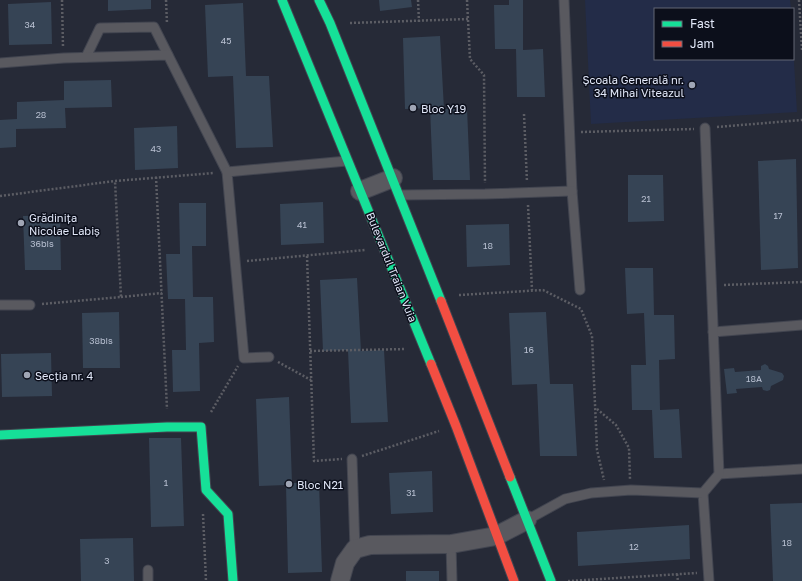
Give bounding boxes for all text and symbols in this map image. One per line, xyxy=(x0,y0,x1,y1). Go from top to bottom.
legend xyxy=(654,8,794,60)
text: Fast xyxy=(690,16,715,31)
house number: 34 xyxy=(25,19,36,30)
house number: 45 xyxy=(221,35,231,46)
text: Jam xyxy=(690,36,714,51)
place label: Școala Generală nr. 34 Mihai Viteazul xyxy=(582,73,684,99)
marker: Școala Generală nr. 34 Mihai Viteazul xyxy=(687,80,697,90)
place label: Bloc Y19 xyxy=(421,102,466,115)
marker: Bloc Y19 xyxy=(408,103,418,113)
house number: 28 xyxy=(36,109,46,120)
house number: 43 xyxy=(151,143,161,154)
house number: 21 xyxy=(641,193,651,204)
street label: Bulevardul Traian Vuia xyxy=(364,210,420,324)
house number: 17 xyxy=(773,210,783,221)
place label: Grădinița Nicolae Labiș xyxy=(29,211,100,238)
marker: Grădinița Nicolae Labiș xyxy=(16,218,26,228)
house number: 41 xyxy=(297,219,308,230)
house number: 36bis xyxy=(30,238,54,249)
house number: 18 xyxy=(483,240,493,251)
house number: 38bis xyxy=(89,335,113,346)
house number: 16 xyxy=(524,344,534,355)
place label: Secția nr. 4 xyxy=(35,369,94,383)
marker: Secția nr. 4 xyxy=(22,370,32,380)
house number: 18A xyxy=(746,373,762,384)
house number: 1 xyxy=(164,477,169,488)
place label: Bloc N21 xyxy=(297,478,343,491)
marker: Bloc N21 xyxy=(284,479,294,489)
house number: 31 xyxy=(406,487,416,498)
house number: 18 xyxy=(782,537,792,548)
house number: 12 xyxy=(629,541,639,552)
house number: 3 xyxy=(104,555,110,566)

